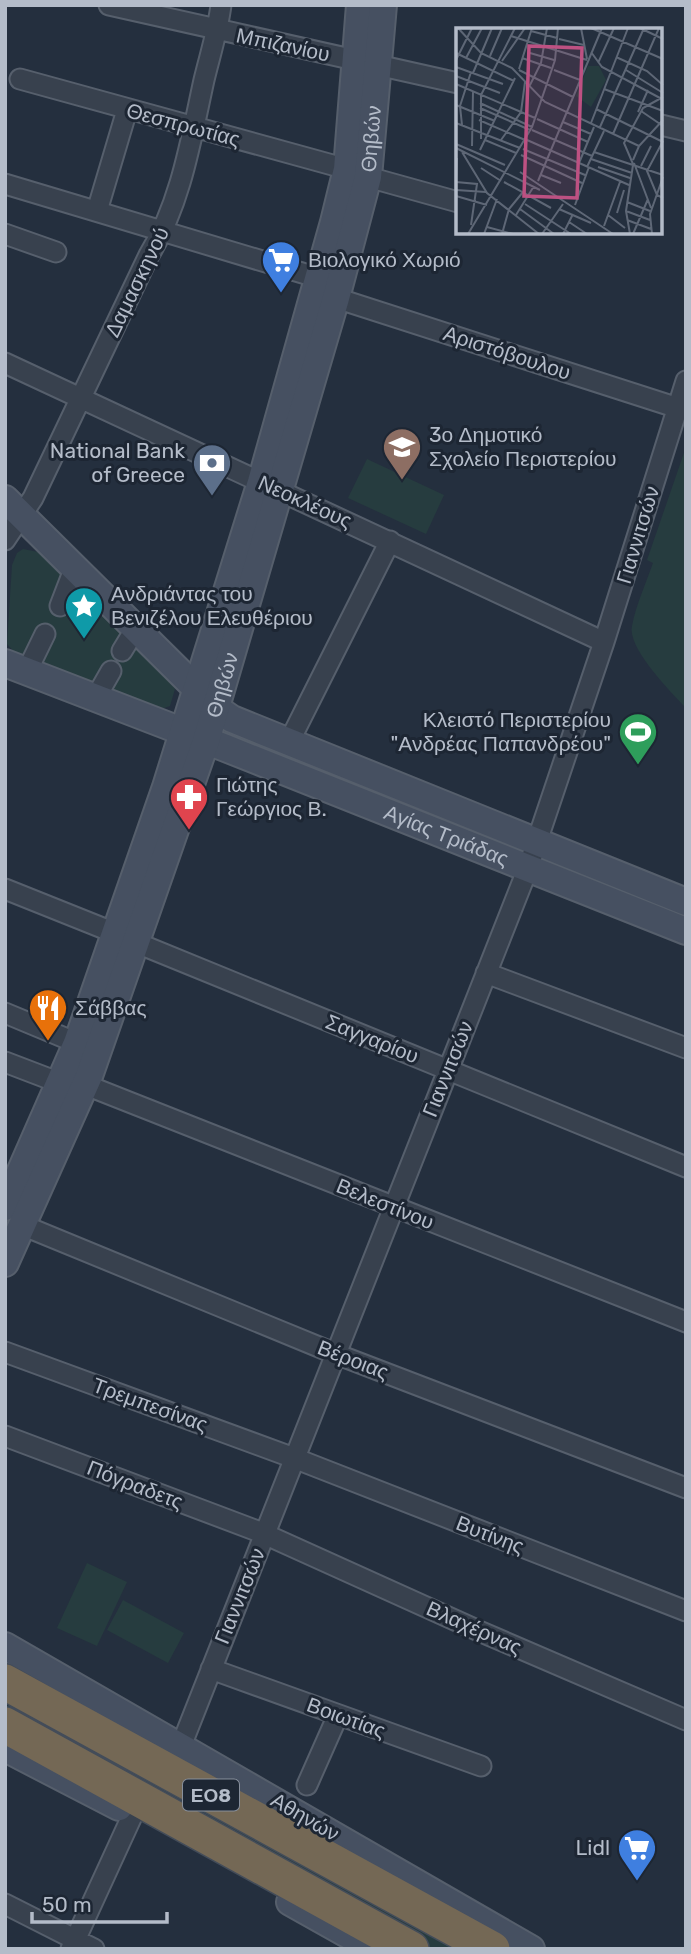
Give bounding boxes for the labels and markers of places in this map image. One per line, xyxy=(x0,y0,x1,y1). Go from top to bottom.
supermarket icon: Βιολογικό Χωριό xyxy=(260,239,302,294)
place label: Βιολογικό Χωριό xyxy=(308,247,461,272)
place label: 3ο Δημοτικό Σχολείο Περιστερίου xyxy=(429,422,617,471)
school or university icon: 3ο Δημοτικό Σχολείο Περιστερίου xyxy=(381,426,423,481)
place label: National Bank of Greece xyxy=(50,438,185,487)
bank icon: National Bank of Greece xyxy=(191,442,233,497)
place label: Ανδριάντας του Βενιζέλου Ελευθέριου xyxy=(111,581,313,630)
place icon: Ανδριάντας του Βενιζέλου Ελευθέριου xyxy=(63,585,105,640)
place label: Κλειστό Περιστερίου "Ανδρέας Παπανδρέου" xyxy=(390,707,611,756)
sports icon: Κλειστό Περιστερίου "Ανδρέας Παπανδρέου" xyxy=(617,711,659,766)
place label: Γιώτης Γεώργιος Β. xyxy=(216,772,327,821)
pharmacy icon: Γιώτης Γεώργιος Β. xyxy=(168,776,210,831)
restaurant icon: Σάββας xyxy=(27,987,69,1042)
place label: Σάββας xyxy=(75,995,147,1020)
supermarket icon: Lidl xyxy=(616,1827,658,1882)
place label: Lidl xyxy=(575,1835,610,1860)

